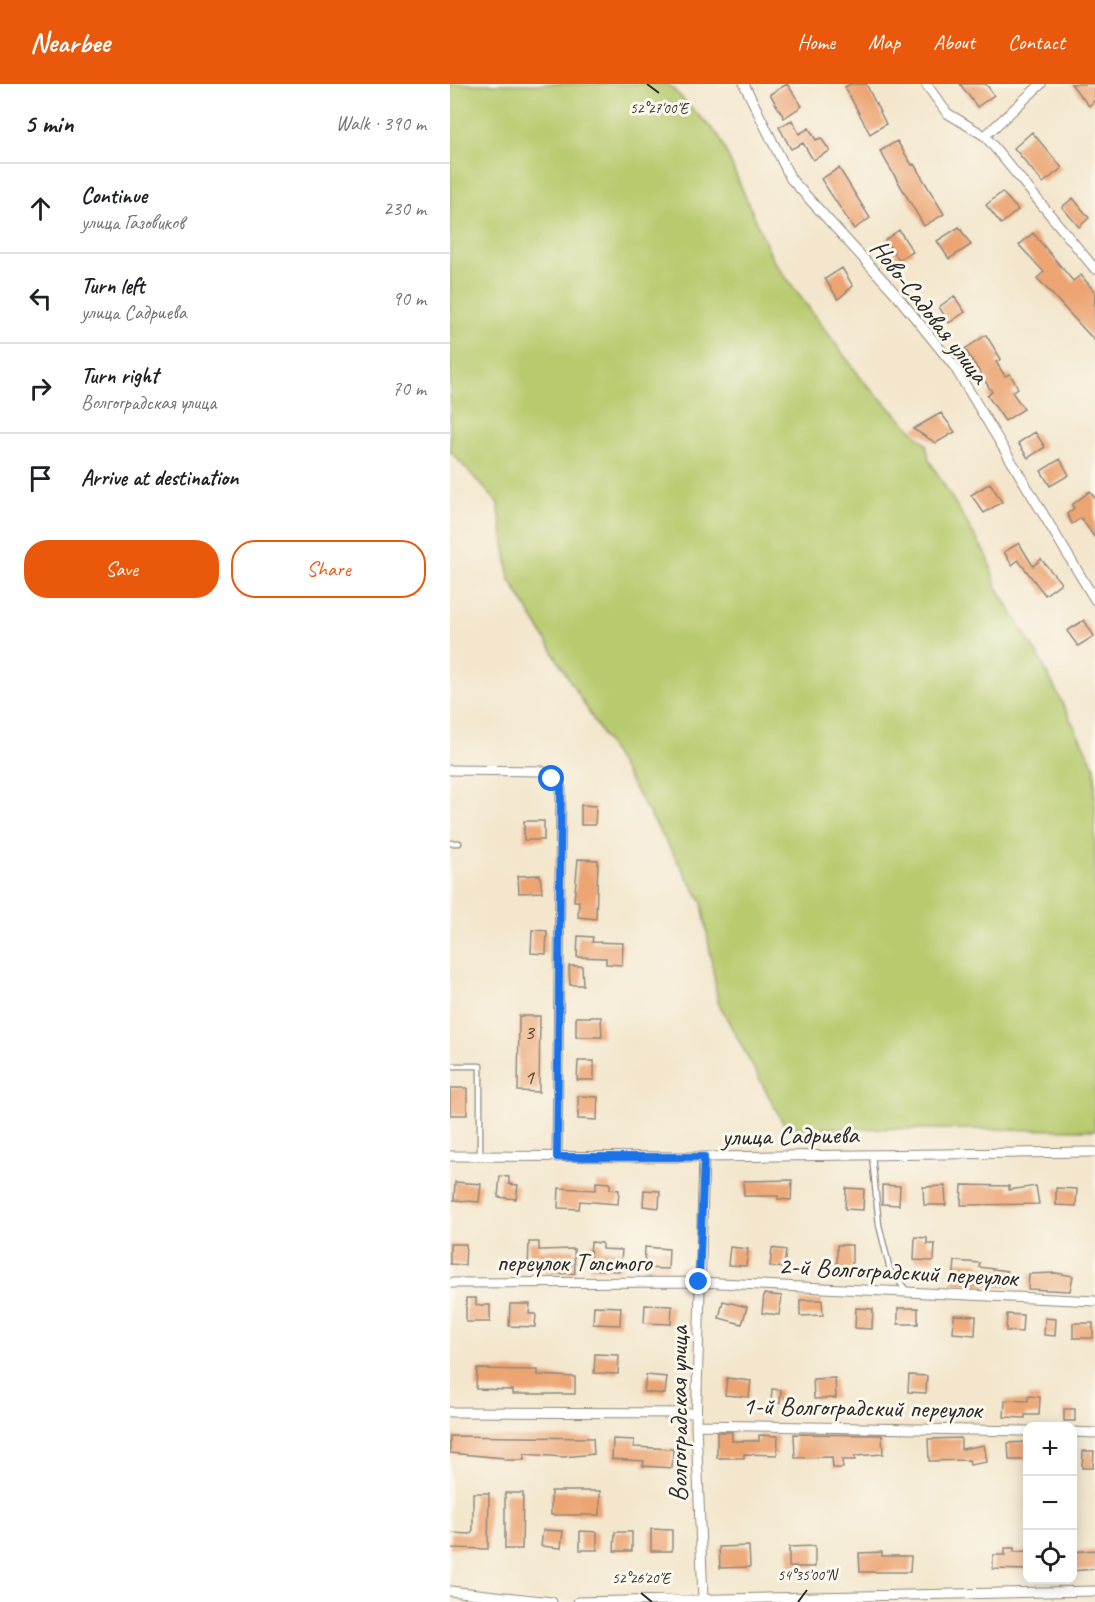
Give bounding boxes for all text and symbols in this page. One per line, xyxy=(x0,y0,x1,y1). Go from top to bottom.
text: Nearbee xyxy=(30,25,110,60)
text: Home xyxy=(797,29,835,55)
text: Map xyxy=(868,29,900,55)
text: About xyxy=(933,29,975,55)
text: Contact xyxy=(1008,29,1065,55)
text: 52°27'00"E xyxy=(630,99,690,118)
text: 5 min xyxy=(24,107,73,140)
text: Walk · 390 m xyxy=(336,111,426,136)
text: Continue xyxy=(81,182,147,210)
icon: ahead xyxy=(24,192,57,225)
text: 230 m xyxy=(383,196,426,221)
text: улица Газовиков xyxy=(81,210,184,235)
street label: Ново-Садовая улица xyxy=(863,233,997,391)
text: Turn left xyxy=(81,272,145,300)
icon: left xyxy=(24,282,57,315)
text: 90 m xyxy=(392,286,426,311)
text: улица Садриева xyxy=(81,300,186,325)
text: Turn right xyxy=(81,362,158,390)
icon: right xyxy=(24,372,57,405)
text: 70 m xyxy=(392,376,426,401)
text: Волгоградская улица xyxy=(81,390,216,415)
icon: arrive xyxy=(24,462,57,495)
text: Arrive at destination xyxy=(81,464,238,492)
button: Save xyxy=(24,540,219,598)
button: Share xyxy=(231,540,426,598)
route start xyxy=(538,765,564,791)
house number: 3 xyxy=(524,1018,536,1046)
house number: 1 xyxy=(524,1063,535,1091)
street label: улица Садриева xyxy=(719,1118,860,1153)
street label: переулок Толстого xyxy=(496,1246,653,1279)
street label: 2-й Волгоградский переулок xyxy=(778,1249,1021,1294)
route end xyxy=(685,1268,711,1294)
street label: Волгоградская улица xyxy=(662,1325,695,1502)
street label: 1-й Волгоградский переулок xyxy=(742,1389,984,1426)
map controls xyxy=(1023,1422,1077,1584)
button: + xyxy=(1023,1422,1077,1476)
button: − xyxy=(1023,1476,1077,1530)
button: locate xyxy=(1023,1530,1077,1584)
text: 54°35'00"N xyxy=(777,1566,840,1585)
text: 52°26'20"E xyxy=(612,1569,672,1588)

